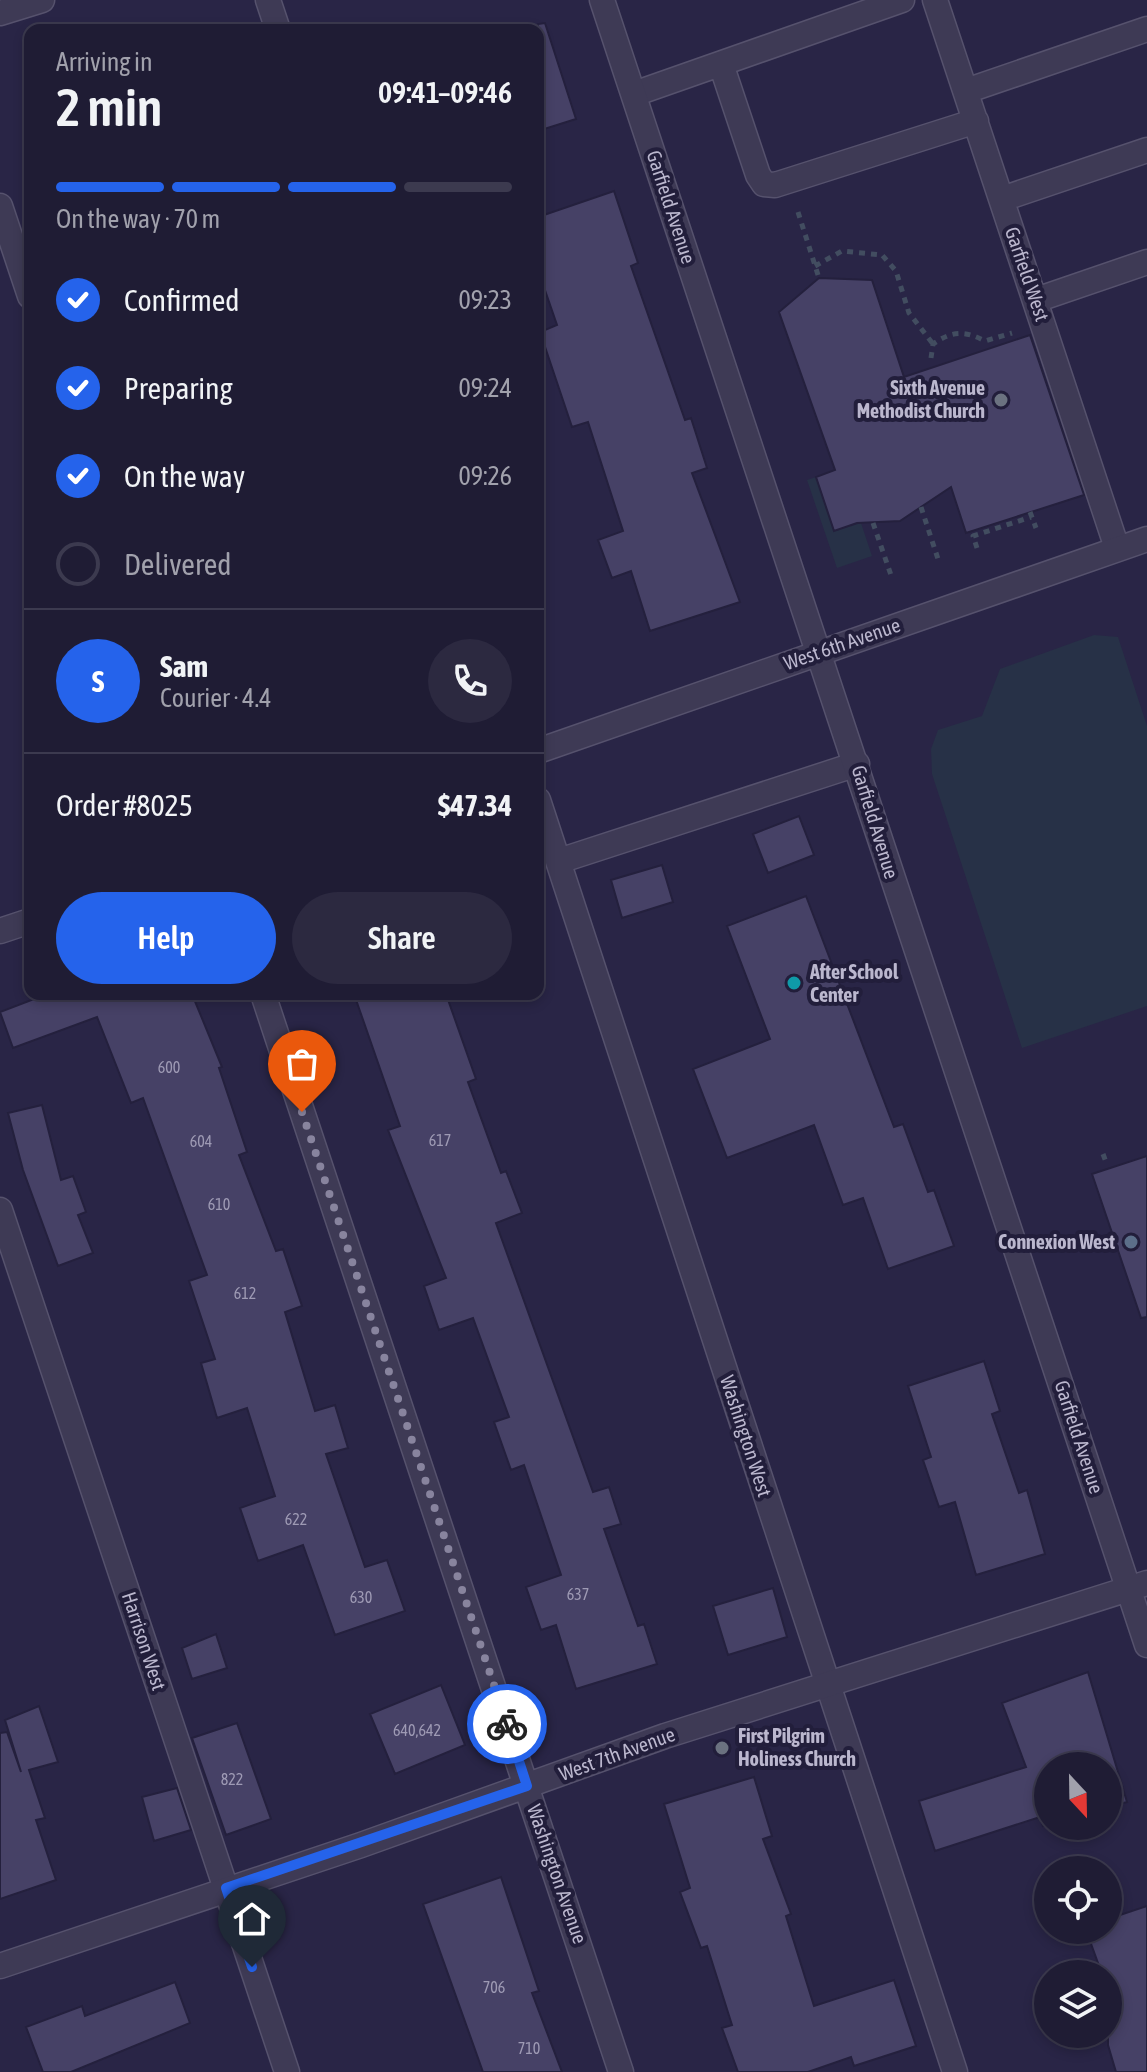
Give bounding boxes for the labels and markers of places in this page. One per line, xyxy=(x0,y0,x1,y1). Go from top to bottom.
place label: Sixth Avenue Methodist Church xyxy=(857,376,985,422)
marker: Sixth Avenue Methodist Church xyxy=(992,391,1010,409)
place label: After School Center xyxy=(809,960,899,1006)
marker: After School Center xyxy=(785,974,803,992)
pin xyxy=(268,1030,336,1112)
place label: Connexion West xyxy=(998,1230,1115,1253)
marker: Connexion West xyxy=(1122,1233,1140,1251)
place label: First Pilgrim Holiness Church xyxy=(738,1724,856,1770)
marker: First Pilgrim Holiness Church xyxy=(713,1739,731,1757)
pin xyxy=(218,1885,286,1967)

